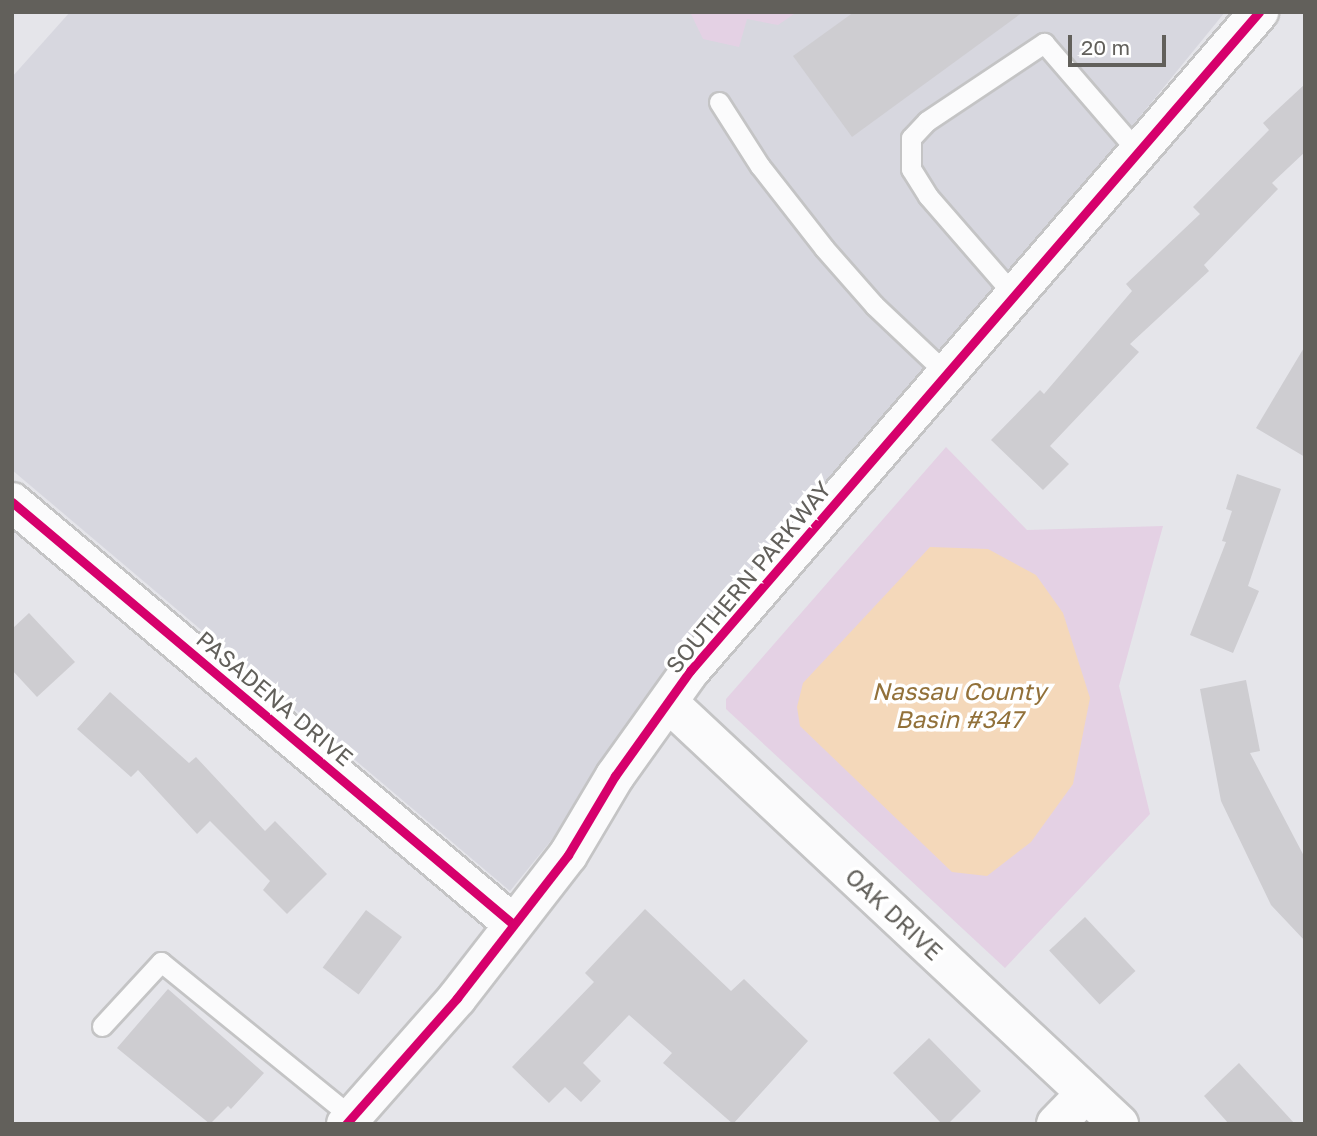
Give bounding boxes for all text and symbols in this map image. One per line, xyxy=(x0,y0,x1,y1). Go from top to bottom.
scale bar xyxy=(1072,21,1170,65)
text: 20 m xyxy=(1081,34,1130,60)
street label: SOUTHERN PARKWAY xyxy=(660,475,836,679)
street label: PASADENA DRIVE xyxy=(191,625,359,771)
water label: Nassau County Basin #347 xyxy=(872,677,1046,733)
street label: OAK DRIVE xyxy=(840,862,948,966)

